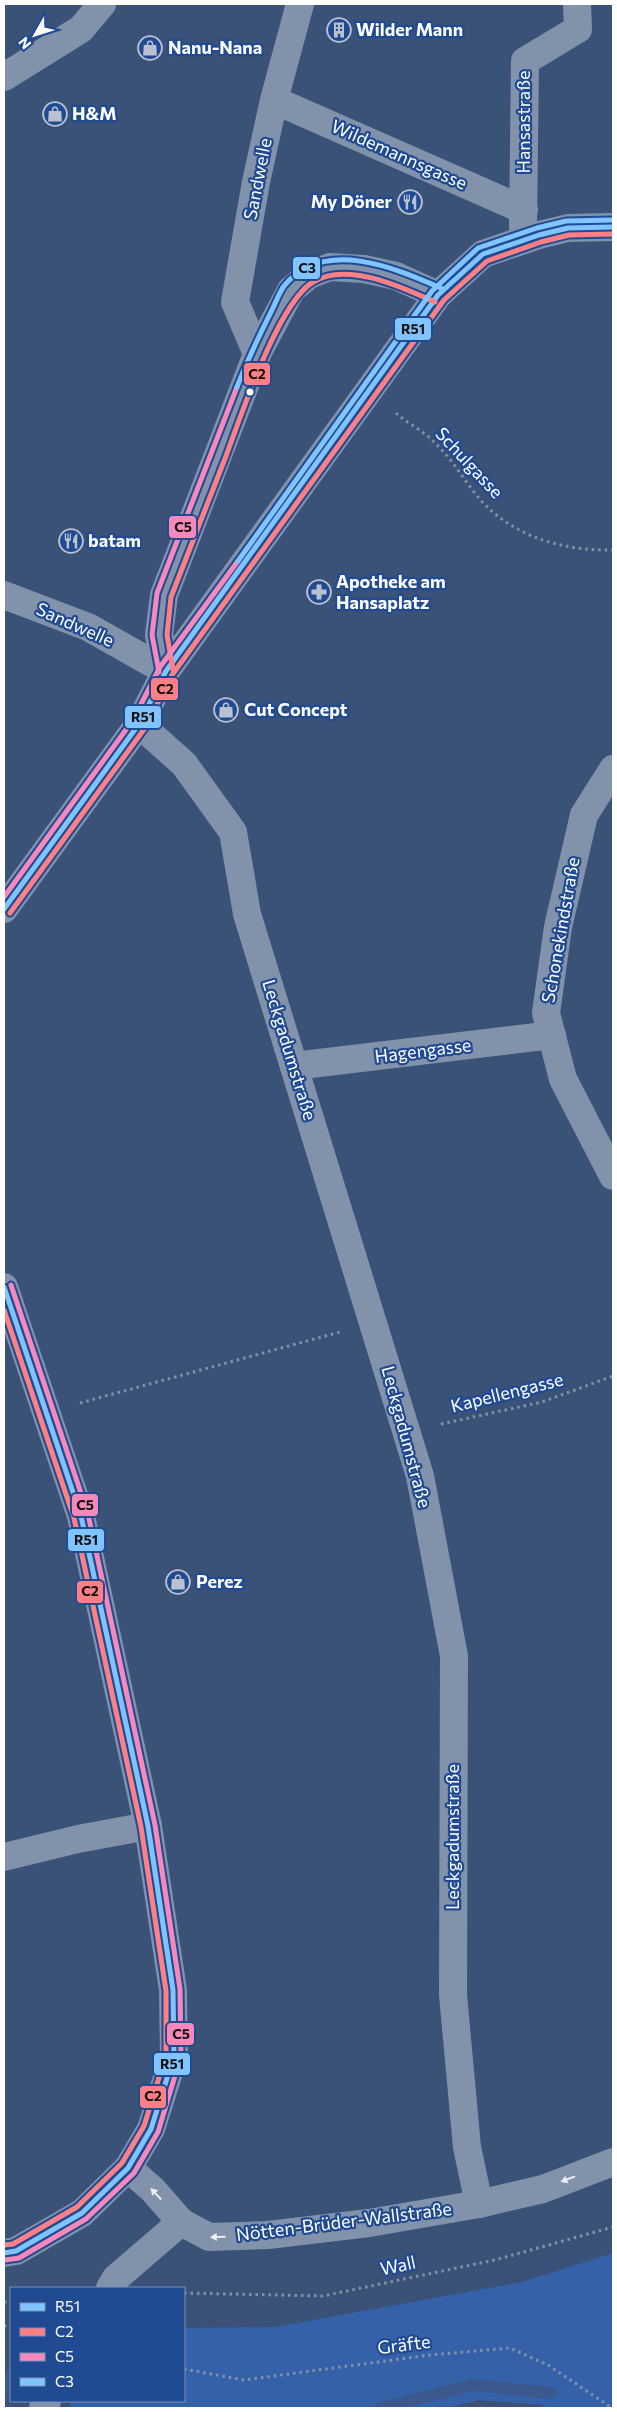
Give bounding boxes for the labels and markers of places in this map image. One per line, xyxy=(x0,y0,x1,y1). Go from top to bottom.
building icon: Wilder Mann xyxy=(326,17,352,43)
place label: Wilder Mann xyxy=(356,18,463,40)
shop icon: Nanu-Nana xyxy=(137,35,163,61)
place label: Nanu-Nana xyxy=(168,36,262,58)
shop icon: H&M xyxy=(42,101,68,127)
place label: H&M xyxy=(72,102,117,124)
restaurant icon: My Döner xyxy=(397,189,423,215)
place label: My Döner xyxy=(311,190,393,212)
unlabelled marker xyxy=(245,387,255,397)
restaurant icon: batam xyxy=(58,528,84,554)
place label: batam xyxy=(88,529,141,551)
place label: Apotheke am Hansaplatz xyxy=(336,570,446,613)
pharmacy icon: Apotheke am Hansaplatz xyxy=(306,579,332,605)
shop icon: Cut Concept xyxy=(213,697,239,723)
place label: Cut Concept xyxy=(244,698,348,720)
shop icon: Perez xyxy=(165,1569,191,1595)
place label: Perez xyxy=(196,1570,243,1592)

